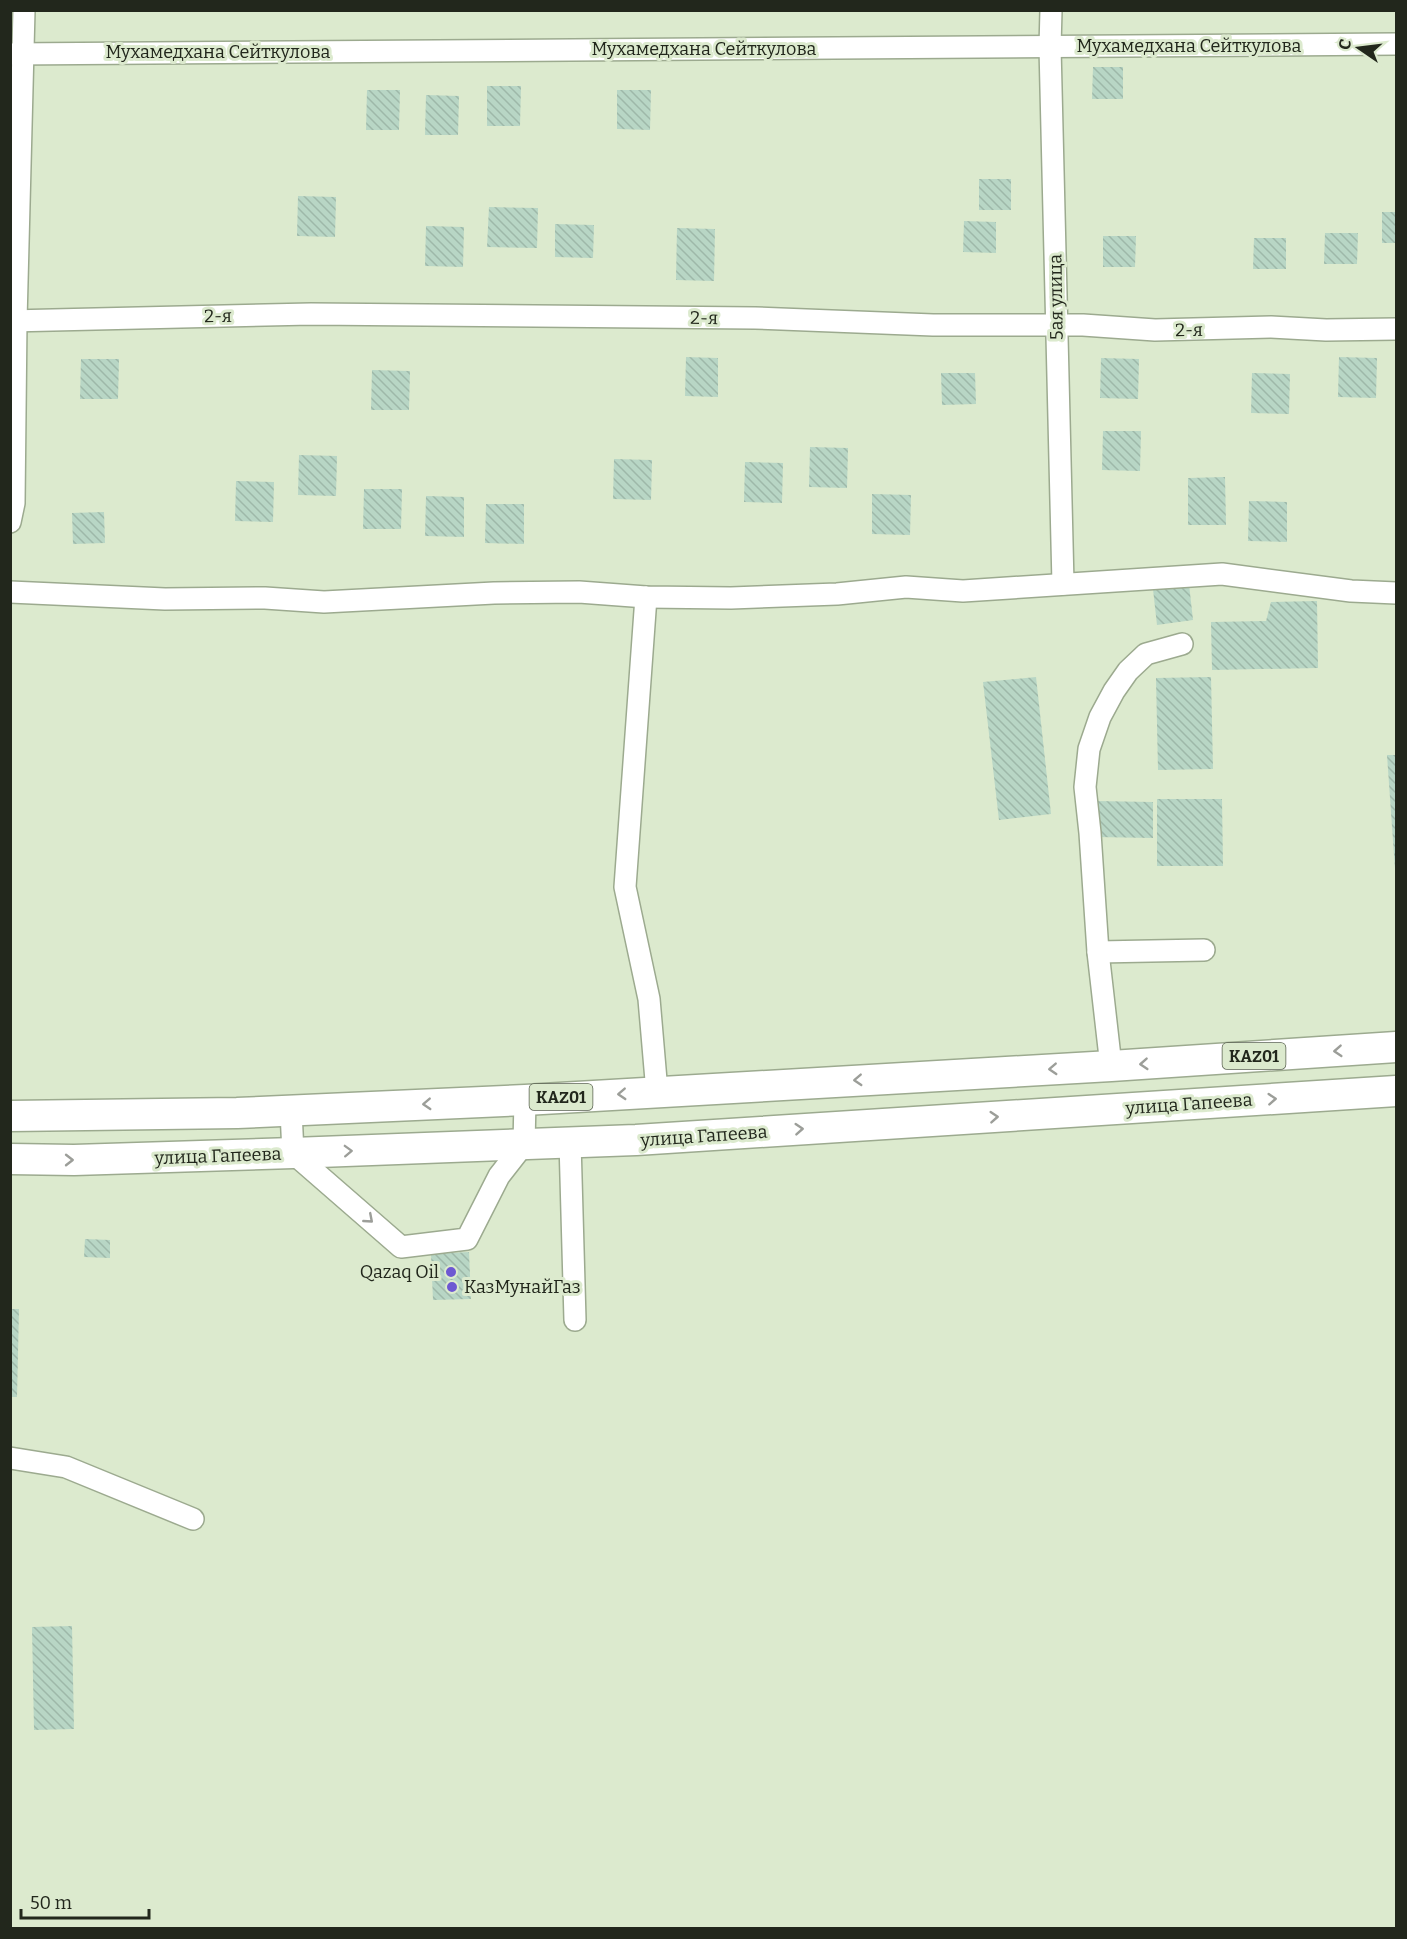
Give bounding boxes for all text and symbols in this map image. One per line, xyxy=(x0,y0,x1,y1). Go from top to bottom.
north arrow xyxy=(1329,18,1389,78)
street label: Мухамедхана Сейткулова xyxy=(1077,35,1302,57)
text: С xyxy=(1334,37,1355,52)
street label: Мухамедхана Сейткулова xyxy=(592,38,817,60)
street label: Мухамедхана Сейткулова xyxy=(106,41,331,63)
street label: 5ая улица xyxy=(1044,254,1068,340)
street label: 2-я xyxy=(204,305,232,327)
street label: 2-я xyxy=(690,307,718,329)
street label: 2-я xyxy=(1175,319,1203,341)
road number: KАZ01 xyxy=(1222,1043,1286,1069)
one-way arrow xyxy=(1334,1044,1343,1057)
one-way arrow xyxy=(1139,1057,1148,1070)
one-way arrow xyxy=(1048,1062,1058,1075)
one-way arrow xyxy=(854,1074,863,1087)
road number: KАZ01 xyxy=(530,1084,592,1110)
one-way arrow xyxy=(617,1087,626,1100)
street label: улица Гапеева xyxy=(1124,1089,1253,1119)
one-way arrow xyxy=(1268,1093,1277,1106)
one-way arrow xyxy=(422,1098,431,1111)
one-way arrow xyxy=(989,1111,998,1124)
street label: улица Гапеева xyxy=(639,1121,768,1151)
one-way arrow xyxy=(795,1123,804,1136)
street label: улица Гапеева xyxy=(153,1143,282,1169)
one-way arrow xyxy=(343,1145,352,1158)
one-way arrow xyxy=(64,1154,73,1166)
one-way arrow xyxy=(362,1212,373,1223)
place label: Qazaq Oil xyxy=(360,1261,439,1283)
marker: Qazaq Oil xyxy=(444,1265,458,1279)
place label: КазМунайГаз xyxy=(464,1276,580,1298)
marker: КазМунайГаз xyxy=(445,1280,459,1294)
scale bar xyxy=(21,1882,148,1920)
text: 50 m xyxy=(30,1892,72,1914)

